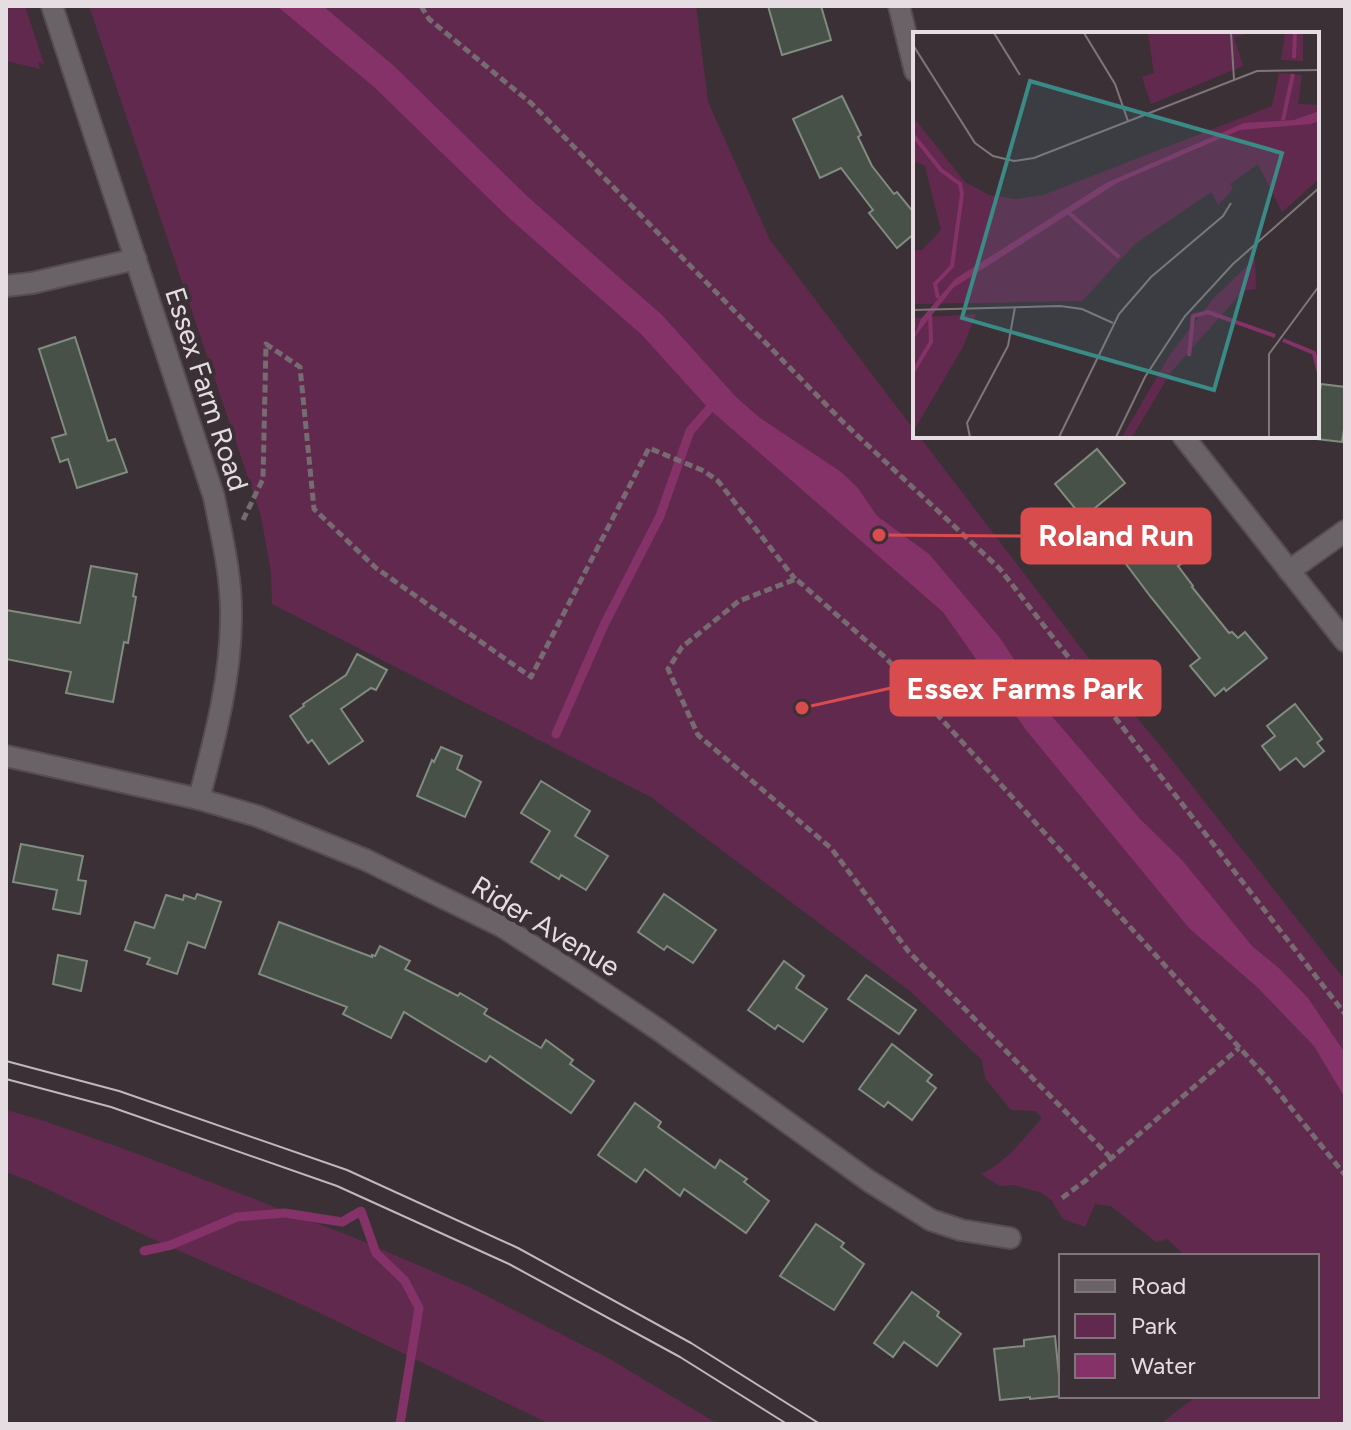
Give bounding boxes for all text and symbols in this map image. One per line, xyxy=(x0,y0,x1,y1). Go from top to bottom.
inset map xyxy=(913,32,1319,438)
street label: Essex Farm Road xyxy=(158,283,256,495)
callout: Roland Run xyxy=(1022,509,1210,563)
text: Roland Run xyxy=(1038,517,1194,554)
callout: Essex Farms Park xyxy=(891,661,1160,715)
text: Essex Farms Park xyxy=(906,670,1144,707)
street label: Rider Avenue xyxy=(466,868,626,984)
legend xyxy=(1059,1254,1319,1398)
text: Road xyxy=(1131,1271,1186,1300)
text: Park xyxy=(1131,1311,1177,1340)
text: Water xyxy=(1131,1351,1196,1380)

